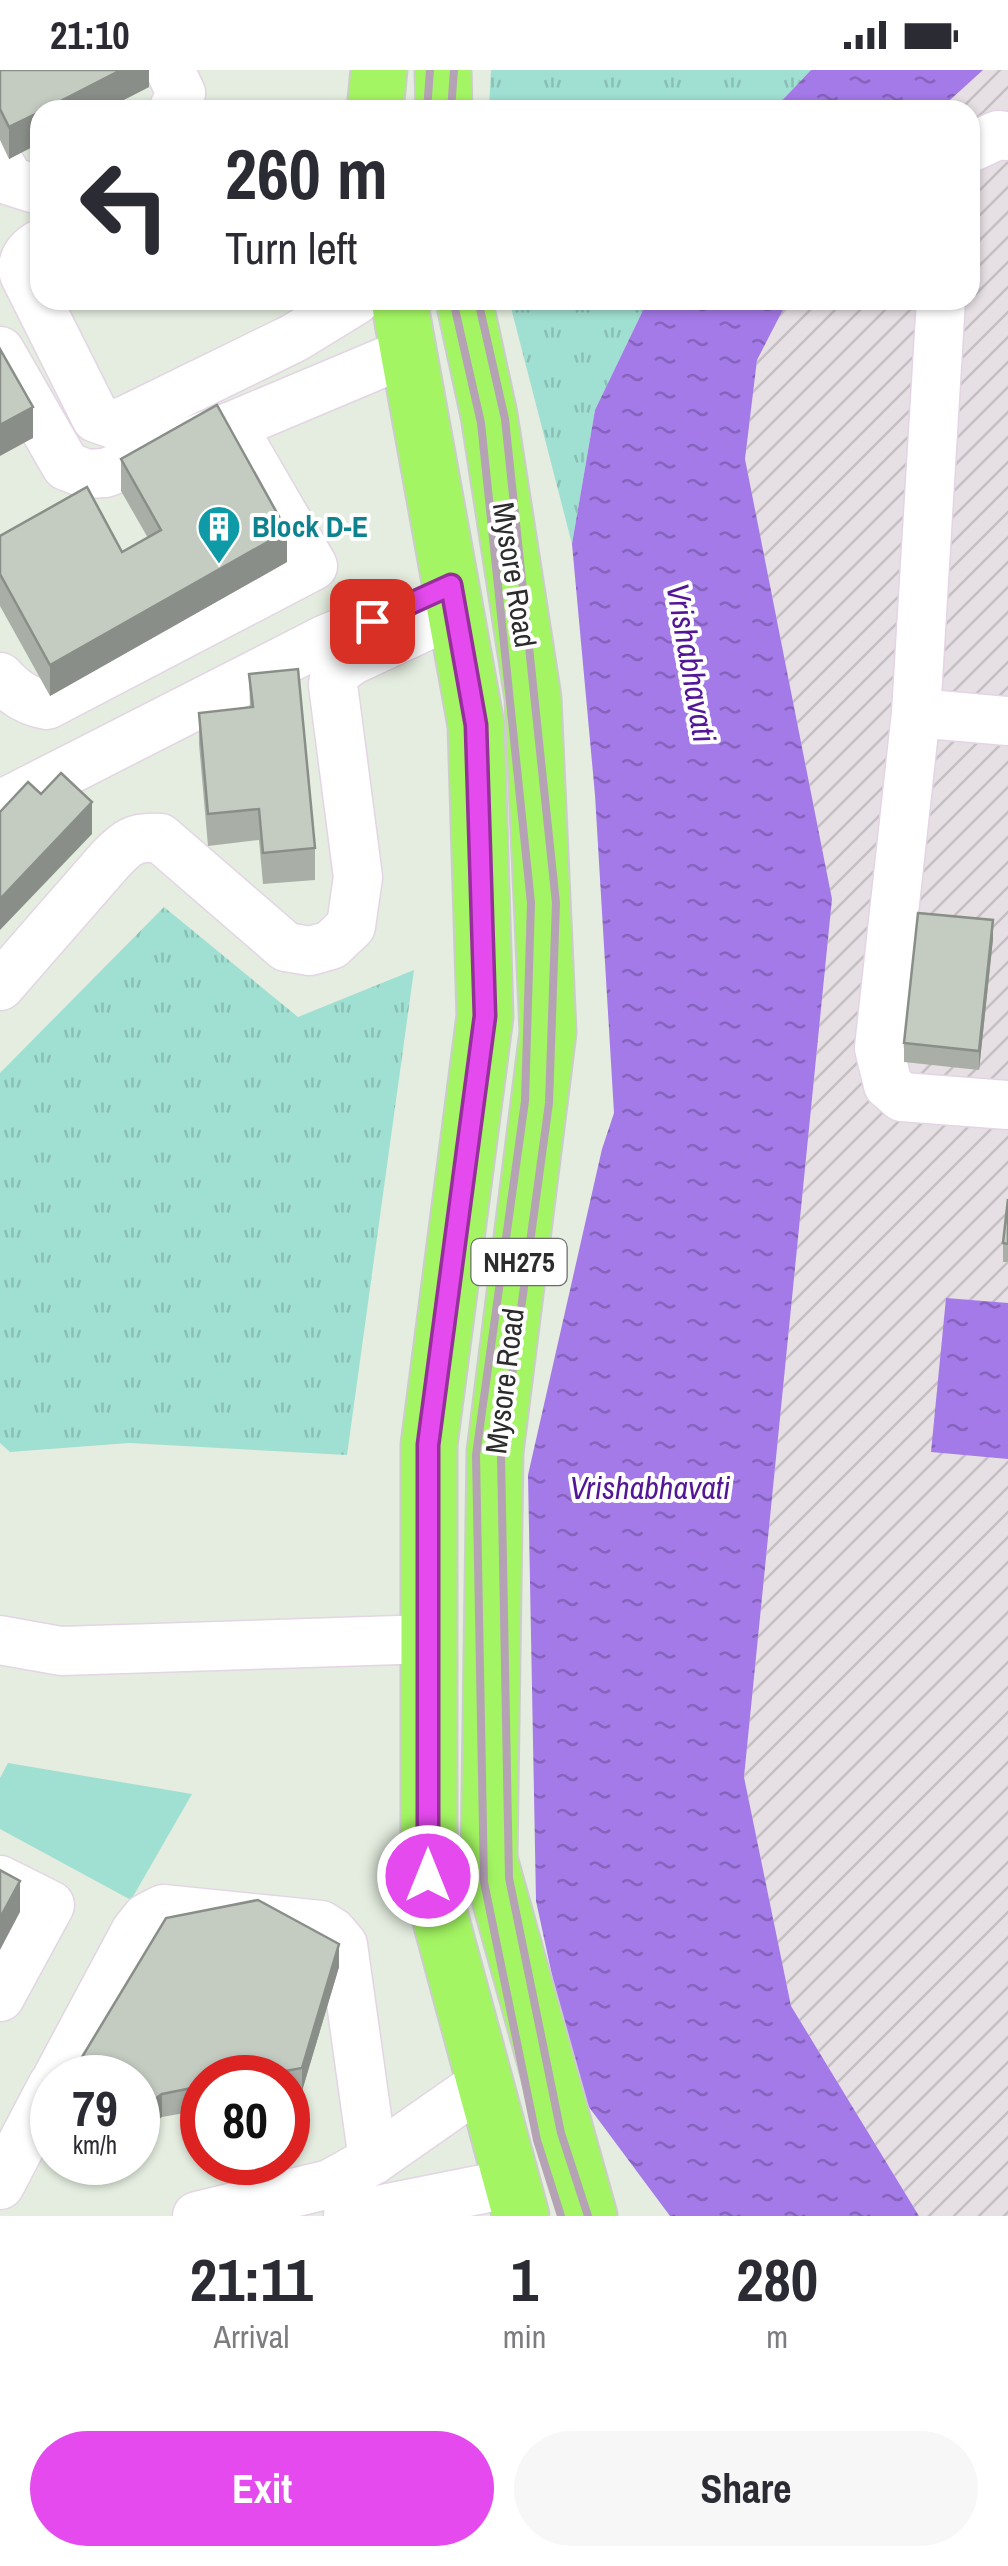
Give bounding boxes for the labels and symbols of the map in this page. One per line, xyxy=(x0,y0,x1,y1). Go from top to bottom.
street label: Mysore Road xyxy=(484,499,546,650)
building icon: Block D-E xyxy=(196,504,242,565)
place label: Block D-E xyxy=(252,506,368,546)
pin xyxy=(330,579,415,664)
water label: Vrishabhavati xyxy=(656,580,727,746)
road number: NH275 xyxy=(472,1239,566,1285)
street label: Mysore Road xyxy=(475,1306,533,1456)
water label: Vrishabhavati xyxy=(570,1466,731,1509)
position arrow xyxy=(376,1824,480,1928)
speed limit sign: 80 xyxy=(180,2055,310,2185)

